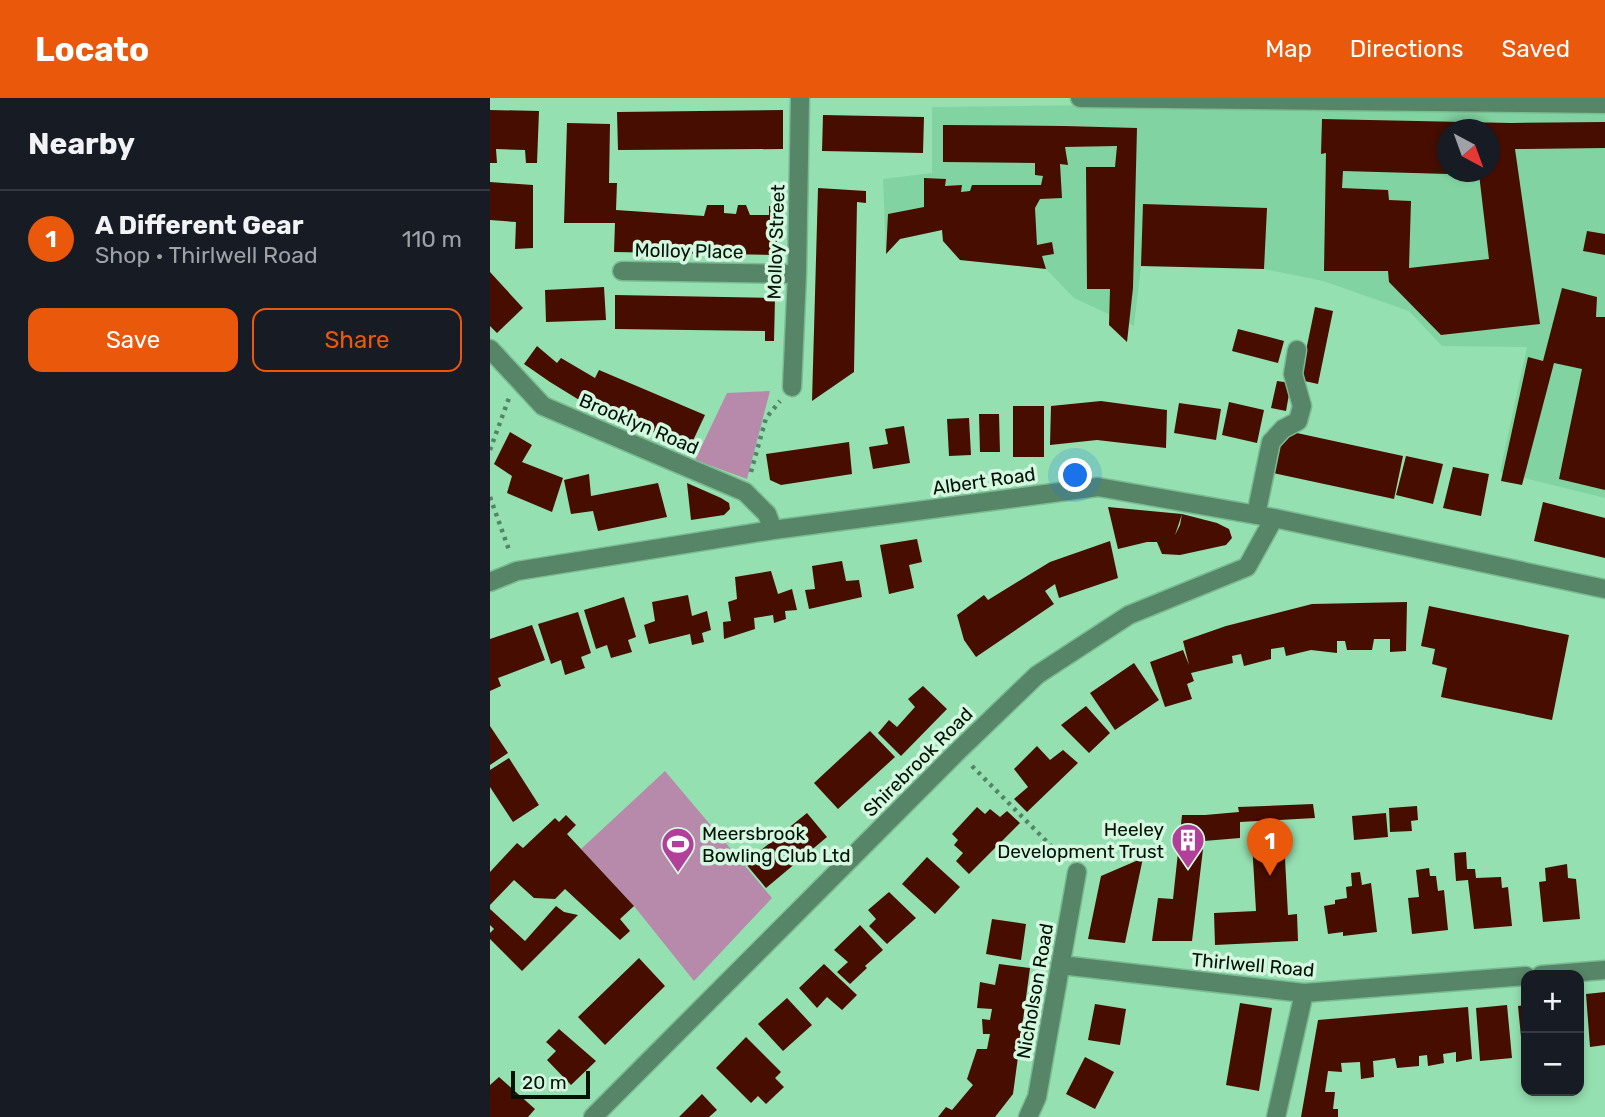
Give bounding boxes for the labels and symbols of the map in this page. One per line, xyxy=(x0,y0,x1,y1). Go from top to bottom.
north arrow xyxy=(1437,119,1500,182)
street label: Molloy Street xyxy=(762,183,790,300)
street label: Molloy Place xyxy=(634,239,744,263)
street label: Brooklyn Road xyxy=(576,388,702,460)
your location xyxy=(1058,458,1092,492)
street label: Albert Road xyxy=(931,462,1037,500)
street label: Shirebrook Road xyxy=(859,703,977,821)
place label: Heeley Development Trust xyxy=(997,818,1165,863)
pin: 1 xyxy=(1247,818,1293,876)
building icon: Heeley Development Trust xyxy=(1169,821,1207,870)
place label: Meersbrook Bowling Club Ltd xyxy=(702,822,850,867)
sports icon: Meersbrook Bowling Club Ltd xyxy=(659,825,697,874)
street label: Nicholson Road xyxy=(1012,921,1058,1061)
street label: Thirlwell Road xyxy=(1191,948,1315,982)
scale bar xyxy=(511,1068,590,1100)

